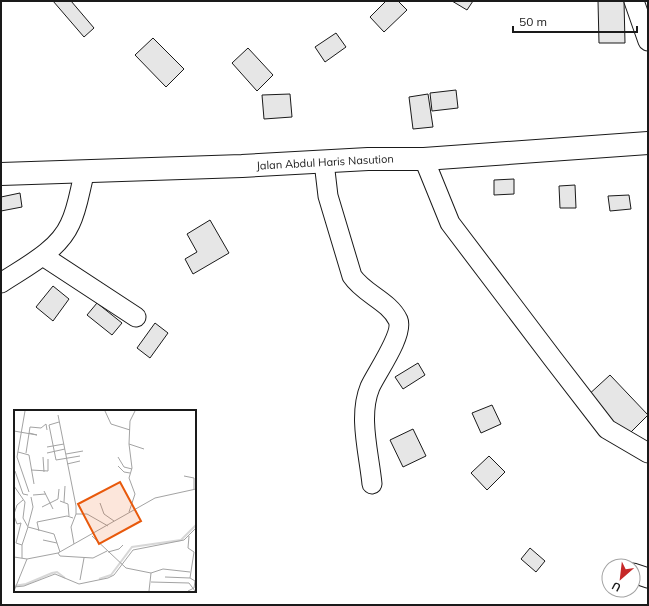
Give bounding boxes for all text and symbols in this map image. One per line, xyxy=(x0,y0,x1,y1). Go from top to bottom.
scale bar xyxy=(513,8,637,34)
text: 50 m xyxy=(519,14,547,29)
street label: Jalan Abdul Haris Nasution xyxy=(256,151,394,173)
inset map xyxy=(14,410,196,592)
north arrow xyxy=(601,558,641,598)
text: U xyxy=(609,579,623,595)

